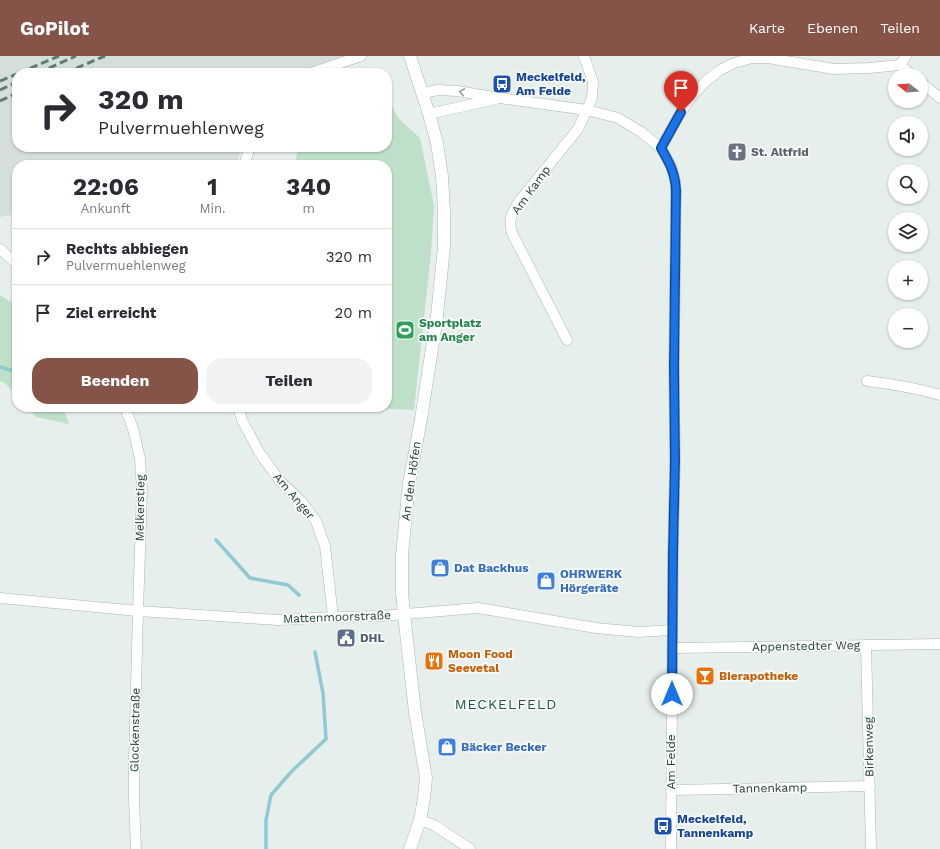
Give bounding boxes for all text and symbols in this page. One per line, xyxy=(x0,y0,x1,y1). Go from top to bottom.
text: GoPilot xyxy=(20,17,89,40)
text: Karte xyxy=(749,20,785,36)
text: Ebenen xyxy=(807,20,858,36)
text: Teilen xyxy=(880,20,920,36)
north arrow xyxy=(888,68,928,108)
map controls xyxy=(888,68,928,348)
place label: Meckelfeld, Am Felde xyxy=(516,70,585,98)
pin xyxy=(664,71,698,112)
bus stop icon: Meckelfeld, Am Felde xyxy=(491,73,513,95)
icon: arrive xyxy=(670,77,692,99)
text: 320 m xyxy=(98,83,184,116)
icon: right xyxy=(32,84,84,136)
one-way arrow xyxy=(459,88,465,97)
button: sound xyxy=(888,116,928,156)
text: Pulvermuehlenweg xyxy=(98,117,264,138)
church icon: St. Altfrid xyxy=(726,141,748,163)
place label: St. Altfrid xyxy=(751,145,809,159)
street label: Am Kamp xyxy=(509,163,553,217)
button: search xyxy=(888,164,928,204)
text: 22:06 xyxy=(73,173,139,201)
text: 1 xyxy=(207,173,218,201)
text: 340 xyxy=(286,173,331,201)
text: Ankunft xyxy=(81,201,131,216)
text: Min. xyxy=(199,201,225,216)
text: m xyxy=(303,201,315,216)
button: layers xyxy=(888,212,928,252)
text: Rechts abbiegen xyxy=(66,240,188,258)
icon: right xyxy=(32,246,54,268)
text: 320 m xyxy=(326,248,372,266)
text: Pulvermuehlenweg xyxy=(66,258,186,273)
button: + xyxy=(888,260,928,300)
icon: arrive xyxy=(32,302,54,324)
text: Ziel erreicht xyxy=(66,304,156,322)
text: 20 m xyxy=(335,304,372,322)
button: − xyxy=(888,308,928,348)
place label: Sportplatz am Anger xyxy=(419,316,481,344)
sports icon: Sportplatz am Anger xyxy=(394,319,416,341)
button: Beenden xyxy=(32,358,198,404)
button: Teilen xyxy=(206,358,372,404)
street label: An den Höfen xyxy=(398,440,424,522)
street label: Am Anger xyxy=(270,470,318,522)
street label: Melkerstieg xyxy=(132,474,148,541)
shop icon: Dat Backhus xyxy=(429,557,451,579)
place label: Dat Backhus xyxy=(454,561,529,575)
place label: OHRWERK Hörgeräte xyxy=(560,567,623,595)
shop icon: OHRWERK Hörgeräte xyxy=(535,570,557,592)
street label: Mattenmoorstraße xyxy=(283,608,391,626)
public building icon: DHL xyxy=(335,627,357,649)
place label: DHL xyxy=(360,631,385,645)
street label: Appenstedter Weg xyxy=(752,638,861,654)
place label: Moon Food Seevetal xyxy=(448,647,513,675)
restaurant icon: Moon Food Seevetal xyxy=(423,650,445,672)
bar icon: Bierapotheke xyxy=(694,665,716,687)
place label: Bierapotheke xyxy=(719,669,798,683)
position arrow xyxy=(651,673,693,715)
street label: Glockenstraße xyxy=(127,688,143,772)
district label: MECKELFELD xyxy=(455,696,557,712)
street label: Birkenweg xyxy=(861,716,877,777)
street label: Am Felde xyxy=(664,734,678,790)
shop icon: Bäcker Becker xyxy=(436,736,458,758)
place label: Bäcker Becker xyxy=(461,740,547,754)
street label: Tannenkamp xyxy=(733,780,807,796)
place label: Meckelfeld, Tannenkamp xyxy=(677,812,754,840)
bus stop icon: Meckelfeld, Tannenkamp xyxy=(652,815,674,837)

